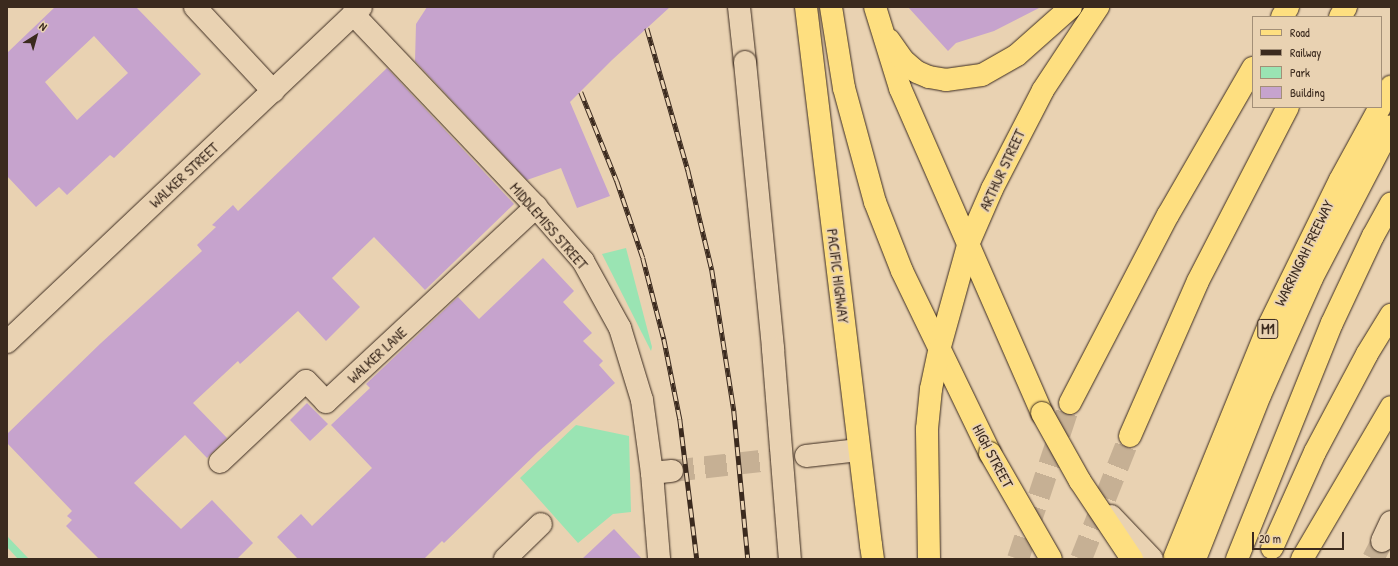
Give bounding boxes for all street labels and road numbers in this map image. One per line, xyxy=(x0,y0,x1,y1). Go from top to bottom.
street label: ARTHUR STREET xyxy=(975,126,1029,214)
street label: WALKER STREET xyxy=(146,138,222,212)
street label: MIDDLEMISS STREET xyxy=(506,179,592,273)
street label: WARRINGAH FREEWAY xyxy=(1271,197,1337,309)
street label: PACIFIC HIGHWAY xyxy=(823,228,853,324)
road number: M1 xyxy=(1257,317,1279,341)
street label: WALKER LANE xyxy=(344,323,410,387)
street label: HIGH STREET xyxy=(969,421,1017,491)

